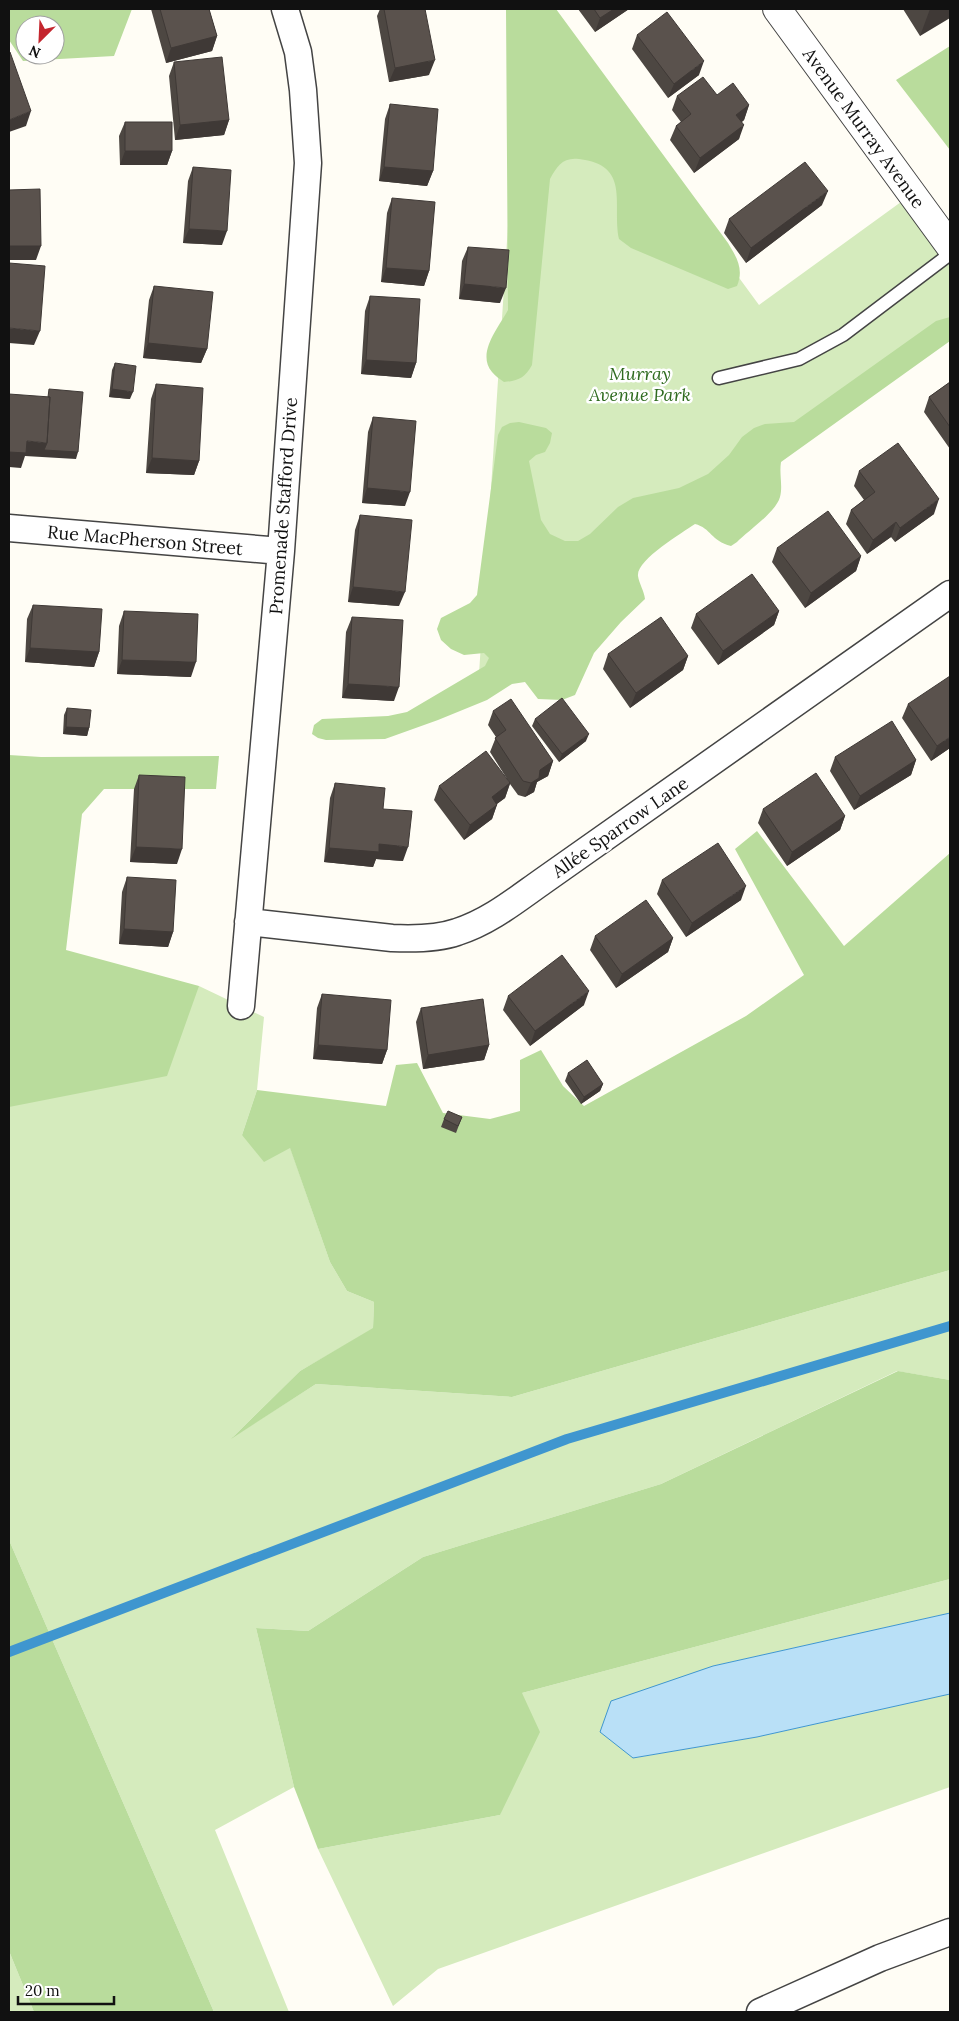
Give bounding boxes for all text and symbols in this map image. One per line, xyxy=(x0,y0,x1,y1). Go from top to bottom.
north arrow xyxy=(15,15,65,65)
text: N xyxy=(26,41,43,62)
street label: Avenue Murray Avenue xyxy=(797,42,930,213)
park label: Murray Avenue Park xyxy=(588,362,691,406)
street label: Promenade Stafford Drive xyxy=(264,396,302,615)
street label: Rue MacPherson Street xyxy=(46,520,244,560)
street label: Allée Sparrow Lane xyxy=(547,771,693,883)
scale bar xyxy=(18,1974,114,2006)
text: 20 m xyxy=(25,1981,60,2000)

